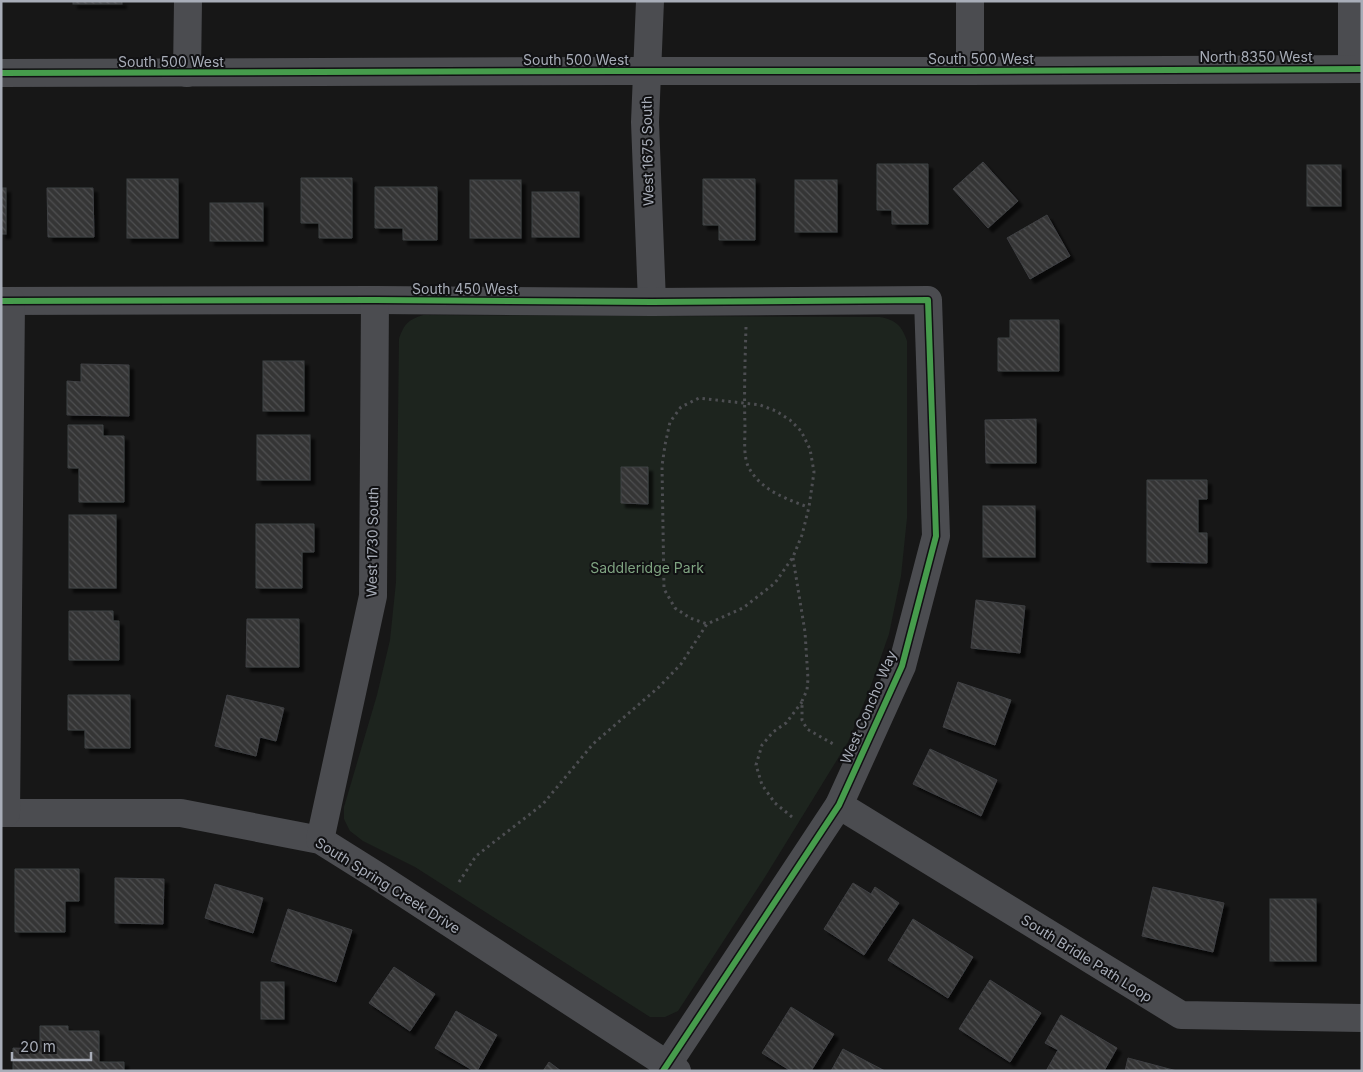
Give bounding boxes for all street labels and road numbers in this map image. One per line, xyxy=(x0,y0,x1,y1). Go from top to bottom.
street label: North 8350 West xyxy=(1199,48,1313,65)
street label: South 500 West xyxy=(928,50,1034,67)
street label: South 500 West xyxy=(523,51,629,68)
street label: South 500 West xyxy=(118,53,224,70)
street label: West 1675 South xyxy=(638,96,656,206)
street label: South 450 West xyxy=(412,280,518,297)
street label: West 1730 South xyxy=(363,487,381,597)
street label: West Concho Way xyxy=(836,648,900,766)
street label: South Spring Creek Drive xyxy=(312,833,464,937)
street label: South Bridle Path Loop xyxy=(1018,911,1156,1005)

